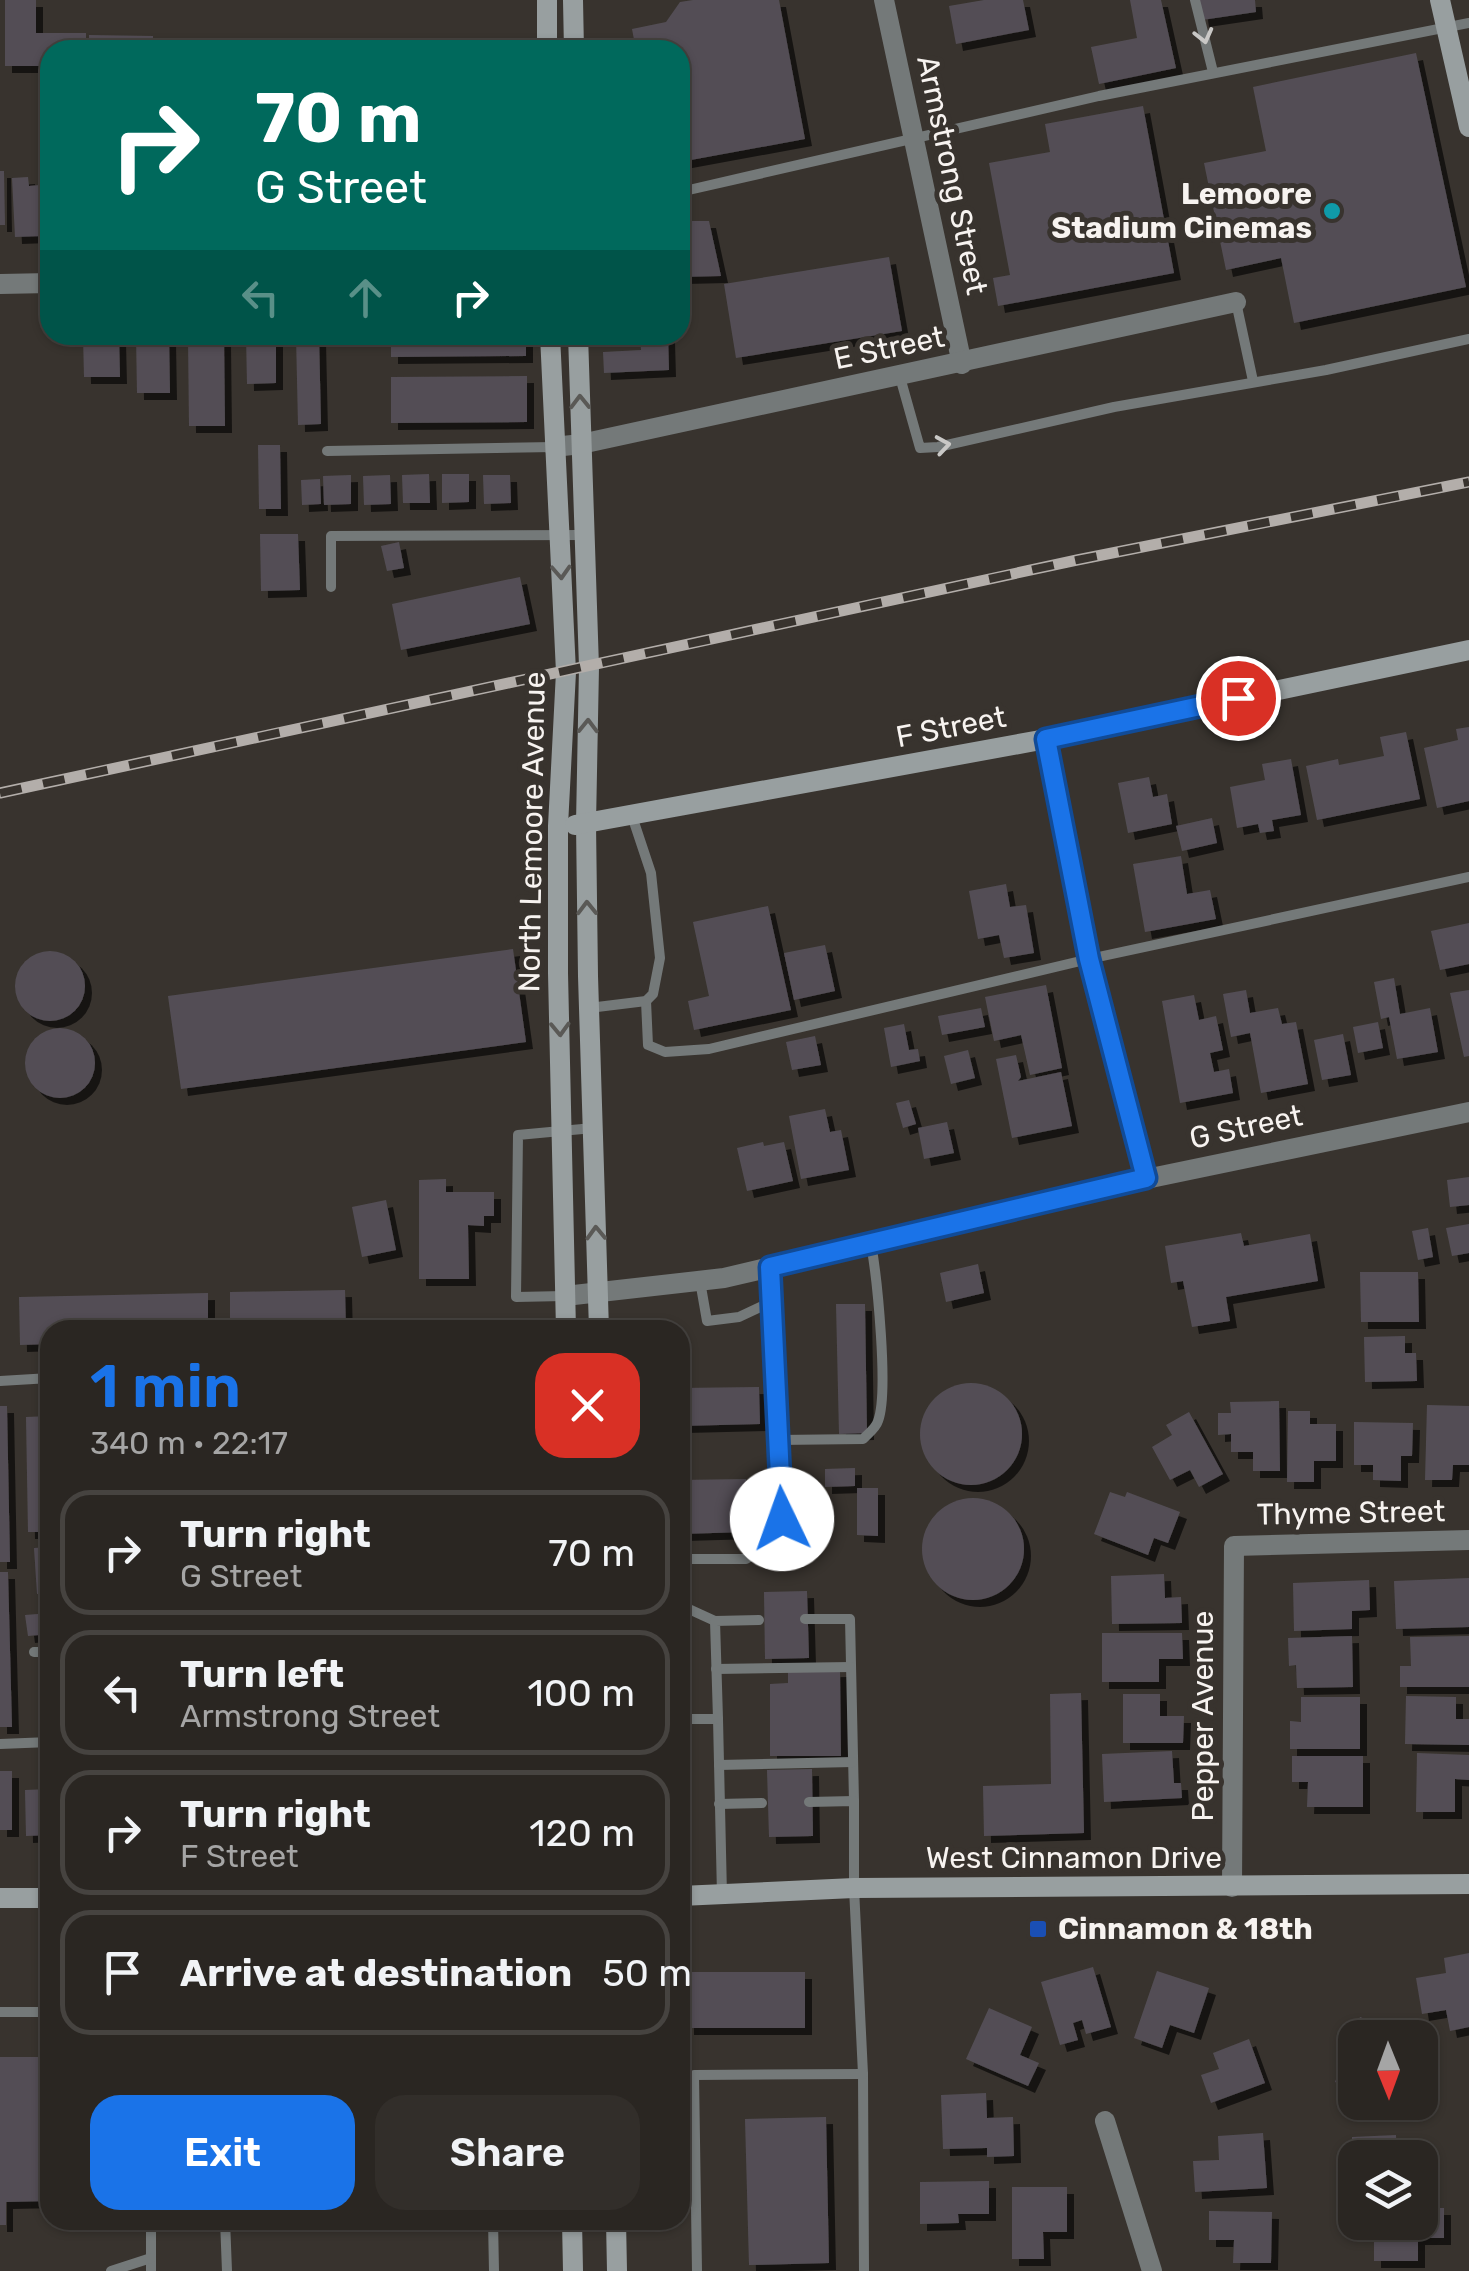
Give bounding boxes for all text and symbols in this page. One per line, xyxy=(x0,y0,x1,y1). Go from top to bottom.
one-way arrow xyxy=(1192,27,1213,44)
street label: Armstrong Street xyxy=(909,52,995,298)
text: 70 m xyxy=(255,77,422,160)
icon: right xyxy=(90,80,220,210)
text: G Street xyxy=(255,161,427,214)
place label: Lemoore Stadium Cinemas xyxy=(1051,176,1312,246)
marker: Lemoore Stadium Cinemas xyxy=(1321,200,1343,222)
icon: left xyxy=(233,270,288,325)
icon: ahead xyxy=(338,270,393,325)
icon: right xyxy=(443,270,498,325)
street label: E Street xyxy=(830,319,948,377)
one-way arrow xyxy=(569,393,590,409)
one-way arrow xyxy=(935,435,951,456)
one-way arrow xyxy=(550,565,571,581)
pin xyxy=(1196,656,1281,741)
street label: North Lemoore Avenue xyxy=(511,671,553,993)
icon: arrive xyxy=(1211,671,1266,726)
street label: F Street xyxy=(893,699,1009,755)
one-way arrow xyxy=(577,718,598,734)
one-way arrow xyxy=(576,899,598,914)
one-way arrow xyxy=(549,1021,570,1037)
street label: G Street xyxy=(1186,1097,1306,1157)
one-way arrow xyxy=(586,1224,607,1240)
text: 1 min xyxy=(90,1351,241,1422)
button: close xyxy=(535,1353,640,1458)
text: 340 m · 22:17 xyxy=(90,1424,288,1462)
position arrow xyxy=(730,1467,834,1571)
street label: Thyme Street xyxy=(1256,1493,1446,1533)
text: Turn right xyxy=(180,1511,371,1557)
icon: right xyxy=(95,1525,150,1580)
text: 70 m xyxy=(548,1530,635,1576)
text: G Street xyxy=(180,1557,302,1595)
street label: Pepper Avenue xyxy=(1185,1611,1221,1821)
text: Turn left xyxy=(180,1651,344,1697)
icon: left xyxy=(95,1665,150,1720)
text: 100 m xyxy=(527,1670,635,1716)
text: Armstrong Street xyxy=(180,1697,440,1735)
text: Turn right xyxy=(180,1791,371,1837)
icon: right xyxy=(95,1805,150,1860)
text: 120 m xyxy=(529,1810,635,1856)
text: F Street xyxy=(180,1837,299,1875)
street label: West Cinnamon Drive xyxy=(926,1840,1222,1876)
place label: Cinnamon & 18th xyxy=(1058,1911,1313,1947)
marker: Cinnamon & 18th xyxy=(1027,1918,1049,1940)
icon: arrive xyxy=(95,1945,150,2000)
text: Arrive at destination xyxy=(180,1950,572,1996)
text: 50 m xyxy=(602,1950,692,1996)
north arrow xyxy=(1338,2020,1438,2120)
map controls xyxy=(1338,2020,1438,2240)
button: Exit xyxy=(90,2095,355,2210)
button: Share xyxy=(375,2095,640,2210)
button: layers xyxy=(1338,2140,1438,2240)

